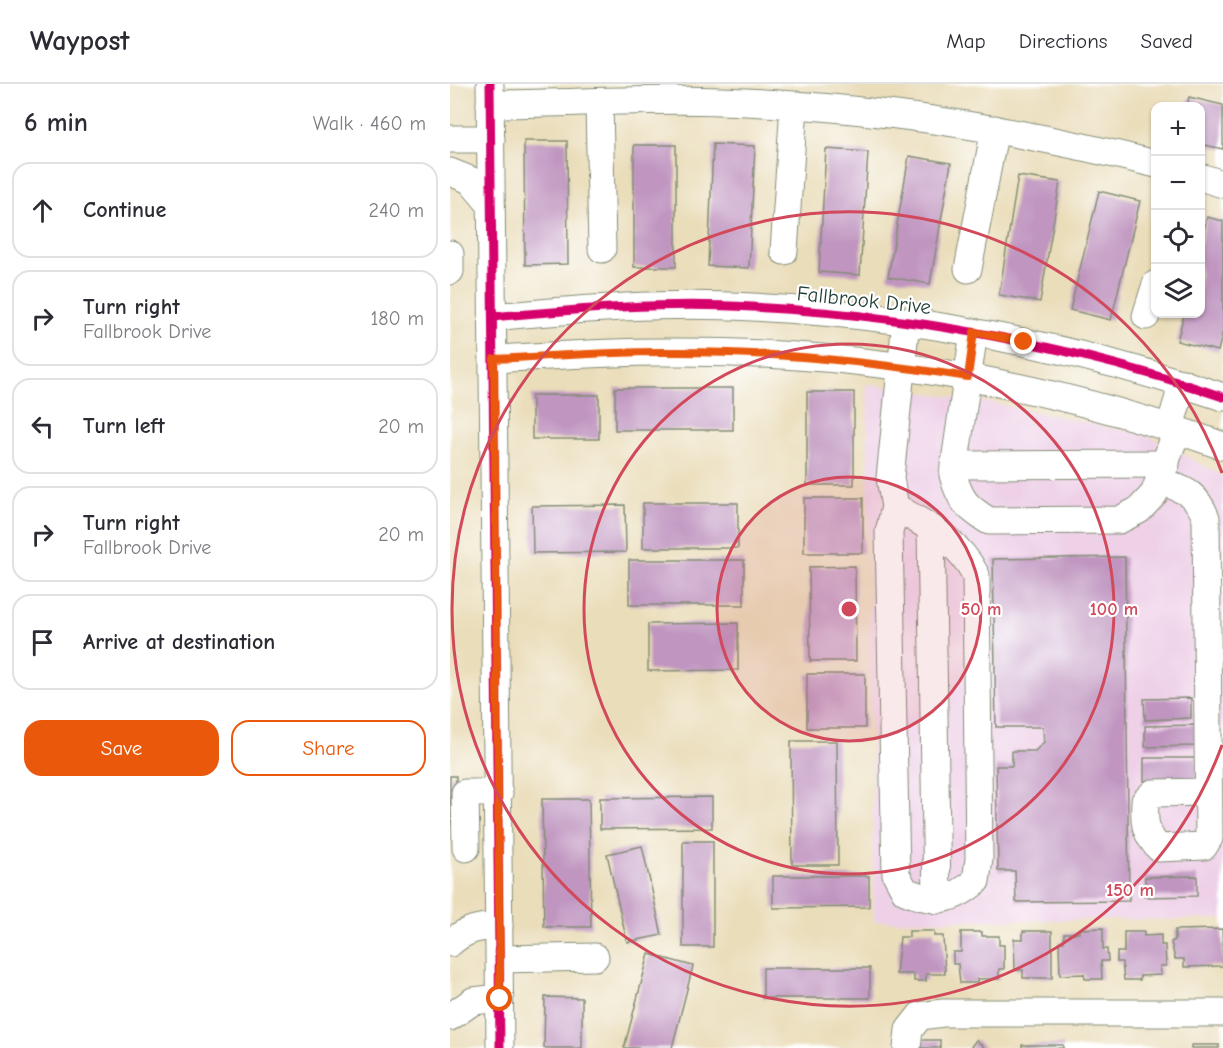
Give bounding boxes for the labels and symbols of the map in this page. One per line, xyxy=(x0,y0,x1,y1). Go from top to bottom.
street label: Fallbrook Drive xyxy=(796,281,932,319)
route end xyxy=(1010,328,1036,354)
centre of rings xyxy=(839,599,859,619)
text: 50 m xyxy=(961,599,1001,620)
text: 100 m xyxy=(1090,599,1138,620)
text: 150 m xyxy=(1106,880,1154,901)
route start xyxy=(486,985,512,1011)

